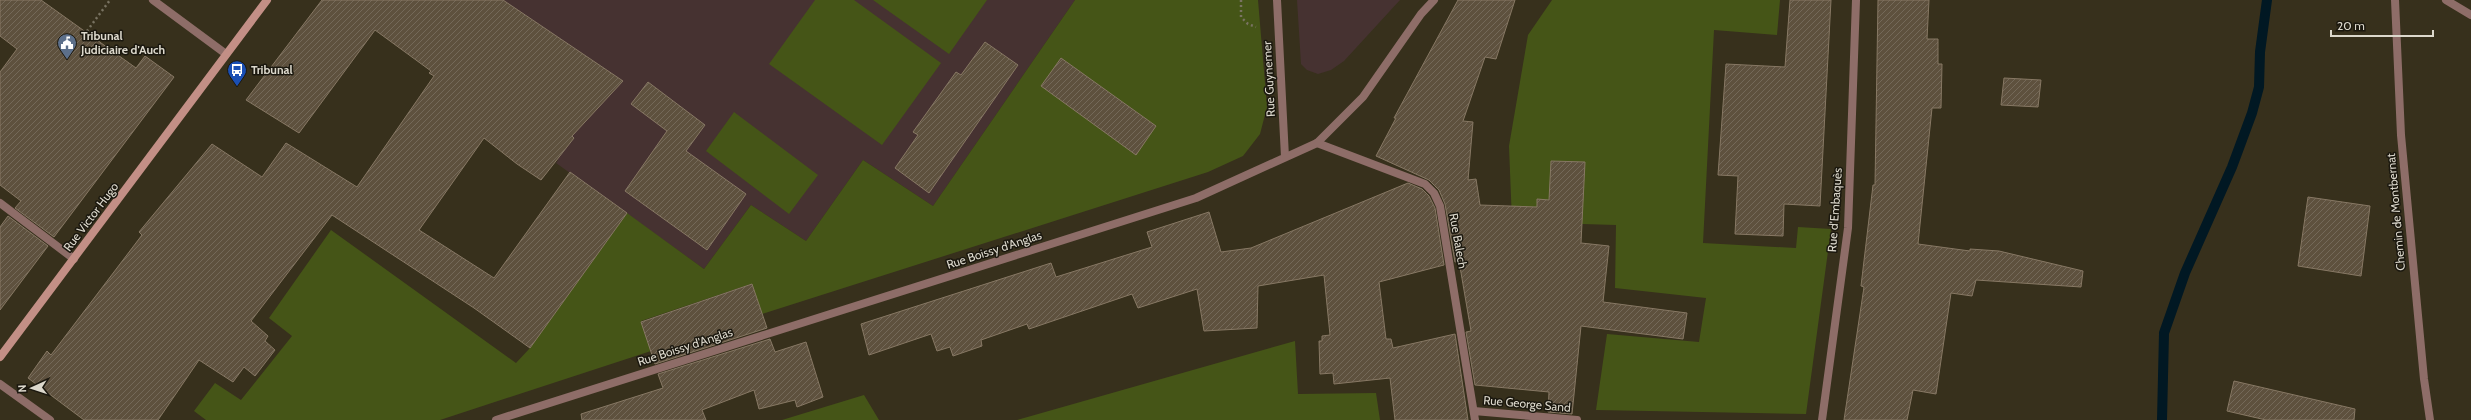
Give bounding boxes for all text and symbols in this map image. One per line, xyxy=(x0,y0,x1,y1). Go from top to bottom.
scale bar xyxy=(2331,12,2433,38)
text: 20 m xyxy=(2337,18,2365,33)
place label: Tribunal Judiciaire d'Auch xyxy=(80,28,165,57)
public building icon: Tribunal Judiciaire d'Auch xyxy=(56,32,78,60)
street label: Rue Guynemer xyxy=(1259,41,1278,117)
bus stop icon: Tribunal xyxy=(226,59,248,87)
place label: Tribunal xyxy=(251,62,293,77)
street label: Chemin de Montbernat xyxy=(2383,153,2408,271)
street label: Rue d'Embaquès xyxy=(1824,167,1845,253)
street label: Rue Victor Hugo xyxy=(60,179,122,254)
street label: Rue Balech xyxy=(1446,212,1471,270)
street label: Rue Boissy d'Anglas xyxy=(944,227,1043,272)
street label: Rue Boissy d'Anglas xyxy=(635,324,734,369)
north arrow xyxy=(12,368,52,408)
text: N xyxy=(15,384,29,393)
street label: Rue George Sand xyxy=(1483,392,1571,415)

